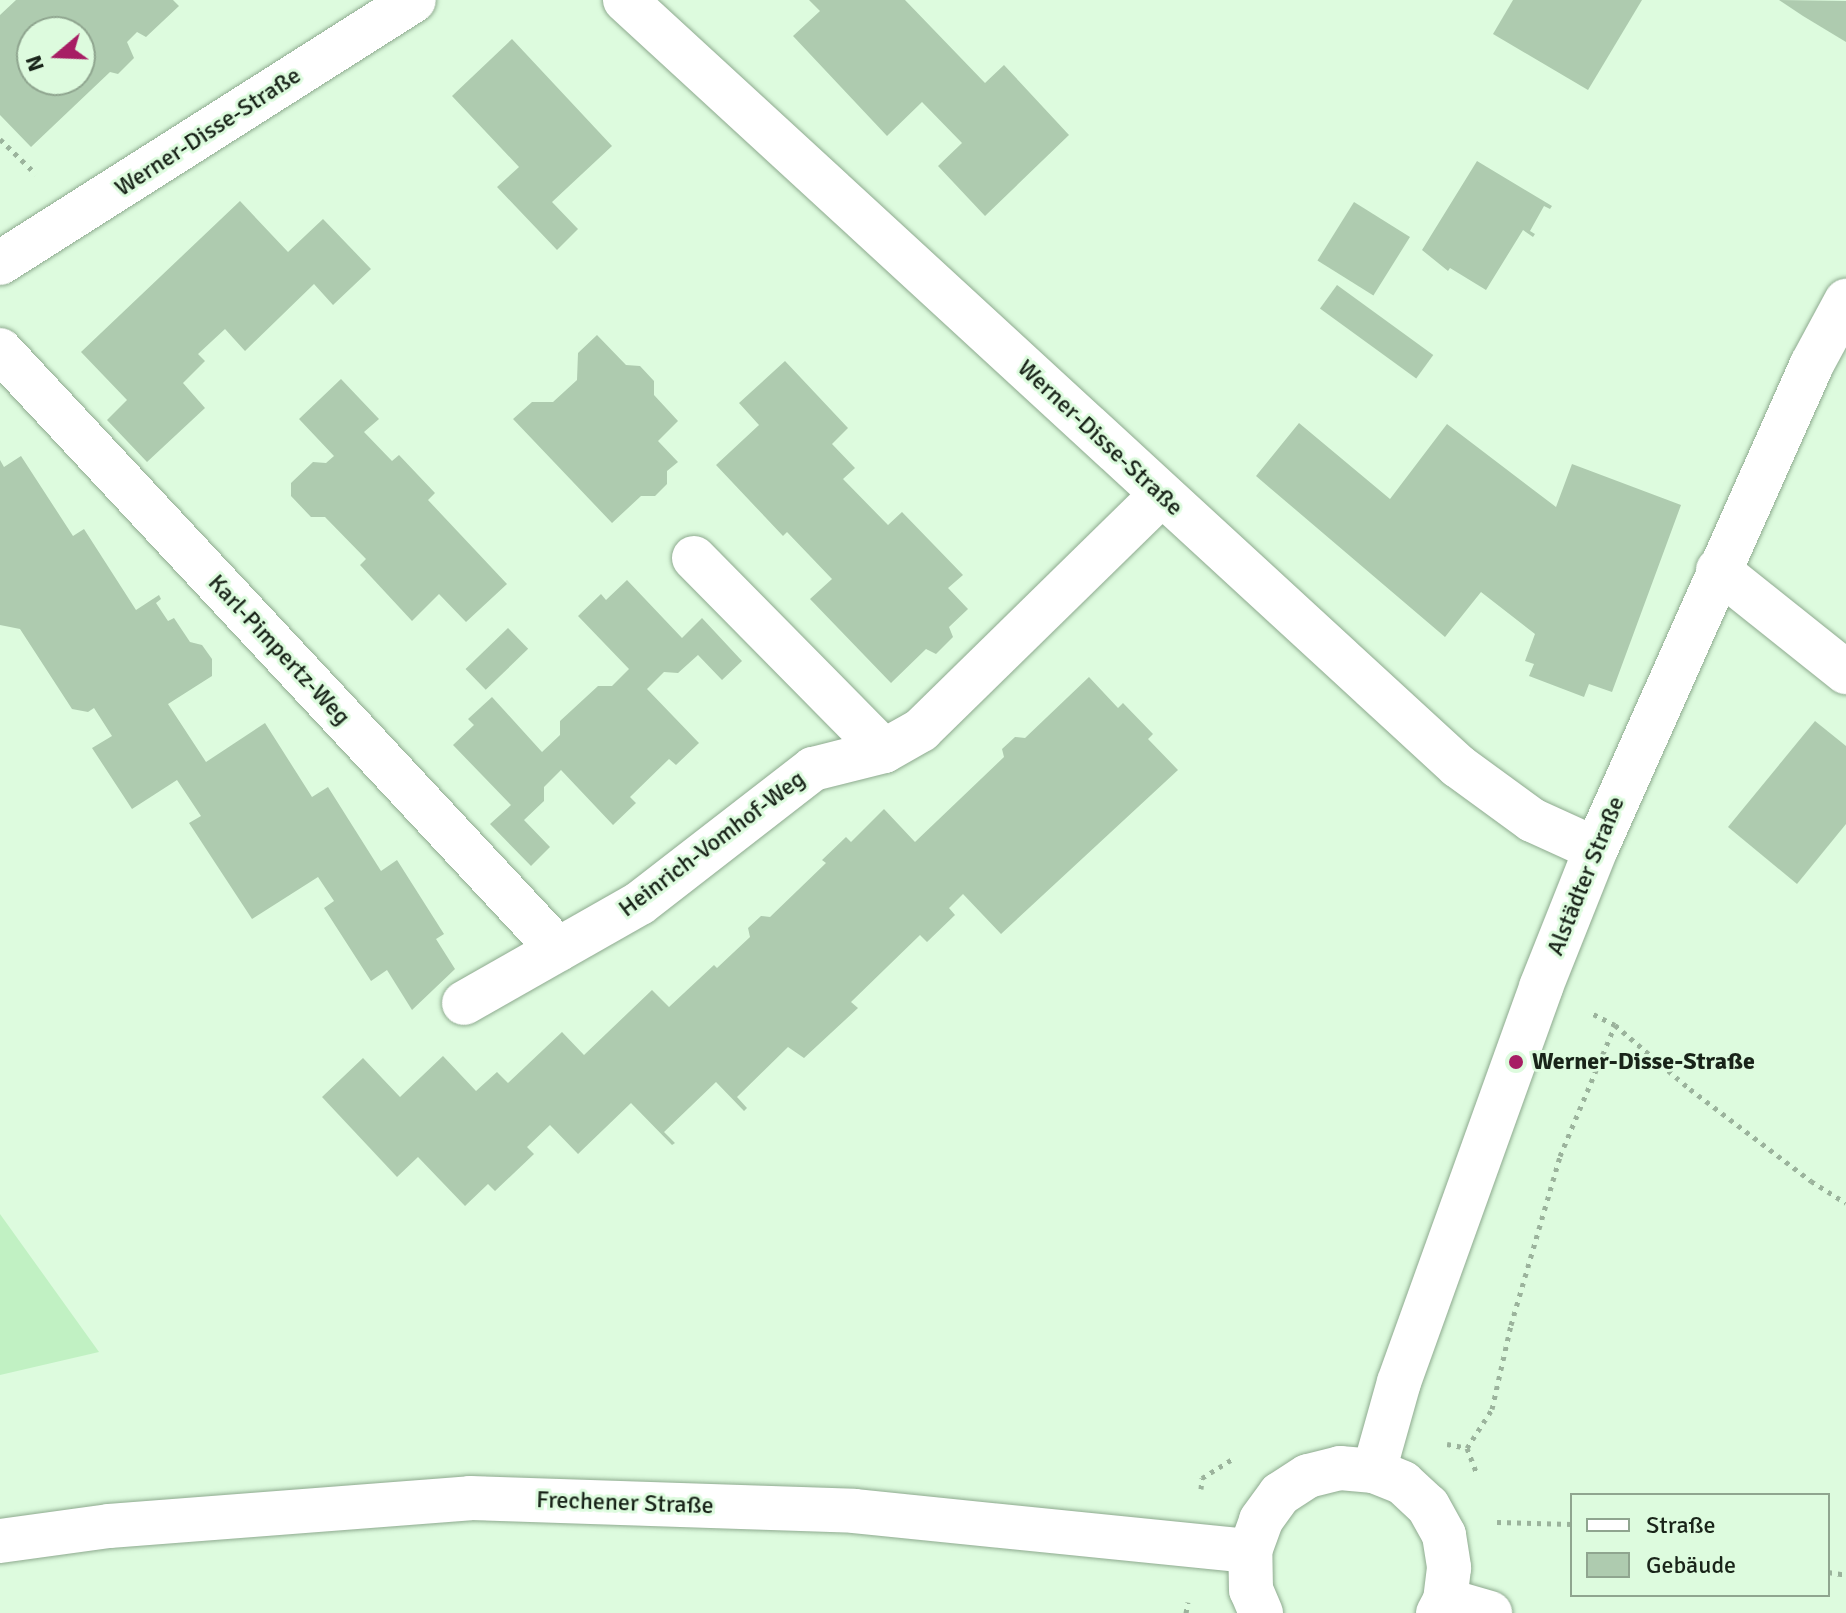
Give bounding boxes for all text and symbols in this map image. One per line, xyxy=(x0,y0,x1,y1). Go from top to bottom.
north arrow xyxy=(16,16,96,96)
text: N xyxy=(19,52,50,75)
street label: Werner-Disse-Straße xyxy=(110,61,306,203)
street label: Werner-Disse-Straße xyxy=(1011,354,1189,522)
street label: Karl-Pimpertz-Weg xyxy=(202,569,356,731)
street label: Heinrich-Vomhof-Weg xyxy=(613,765,811,923)
street label: Alstädter Straße xyxy=(1541,792,1631,960)
place label: Werner-Disse-Straße xyxy=(1532,1048,1755,1076)
marker: Werner-Disse-Straße xyxy=(1507,1053,1525,1071)
street label: Frechener Straße xyxy=(536,1486,714,1520)
legend xyxy=(1570,1493,1830,1597)
text: Straße xyxy=(1646,1510,1716,1540)
text: Gebäude xyxy=(1646,1550,1736,1580)

